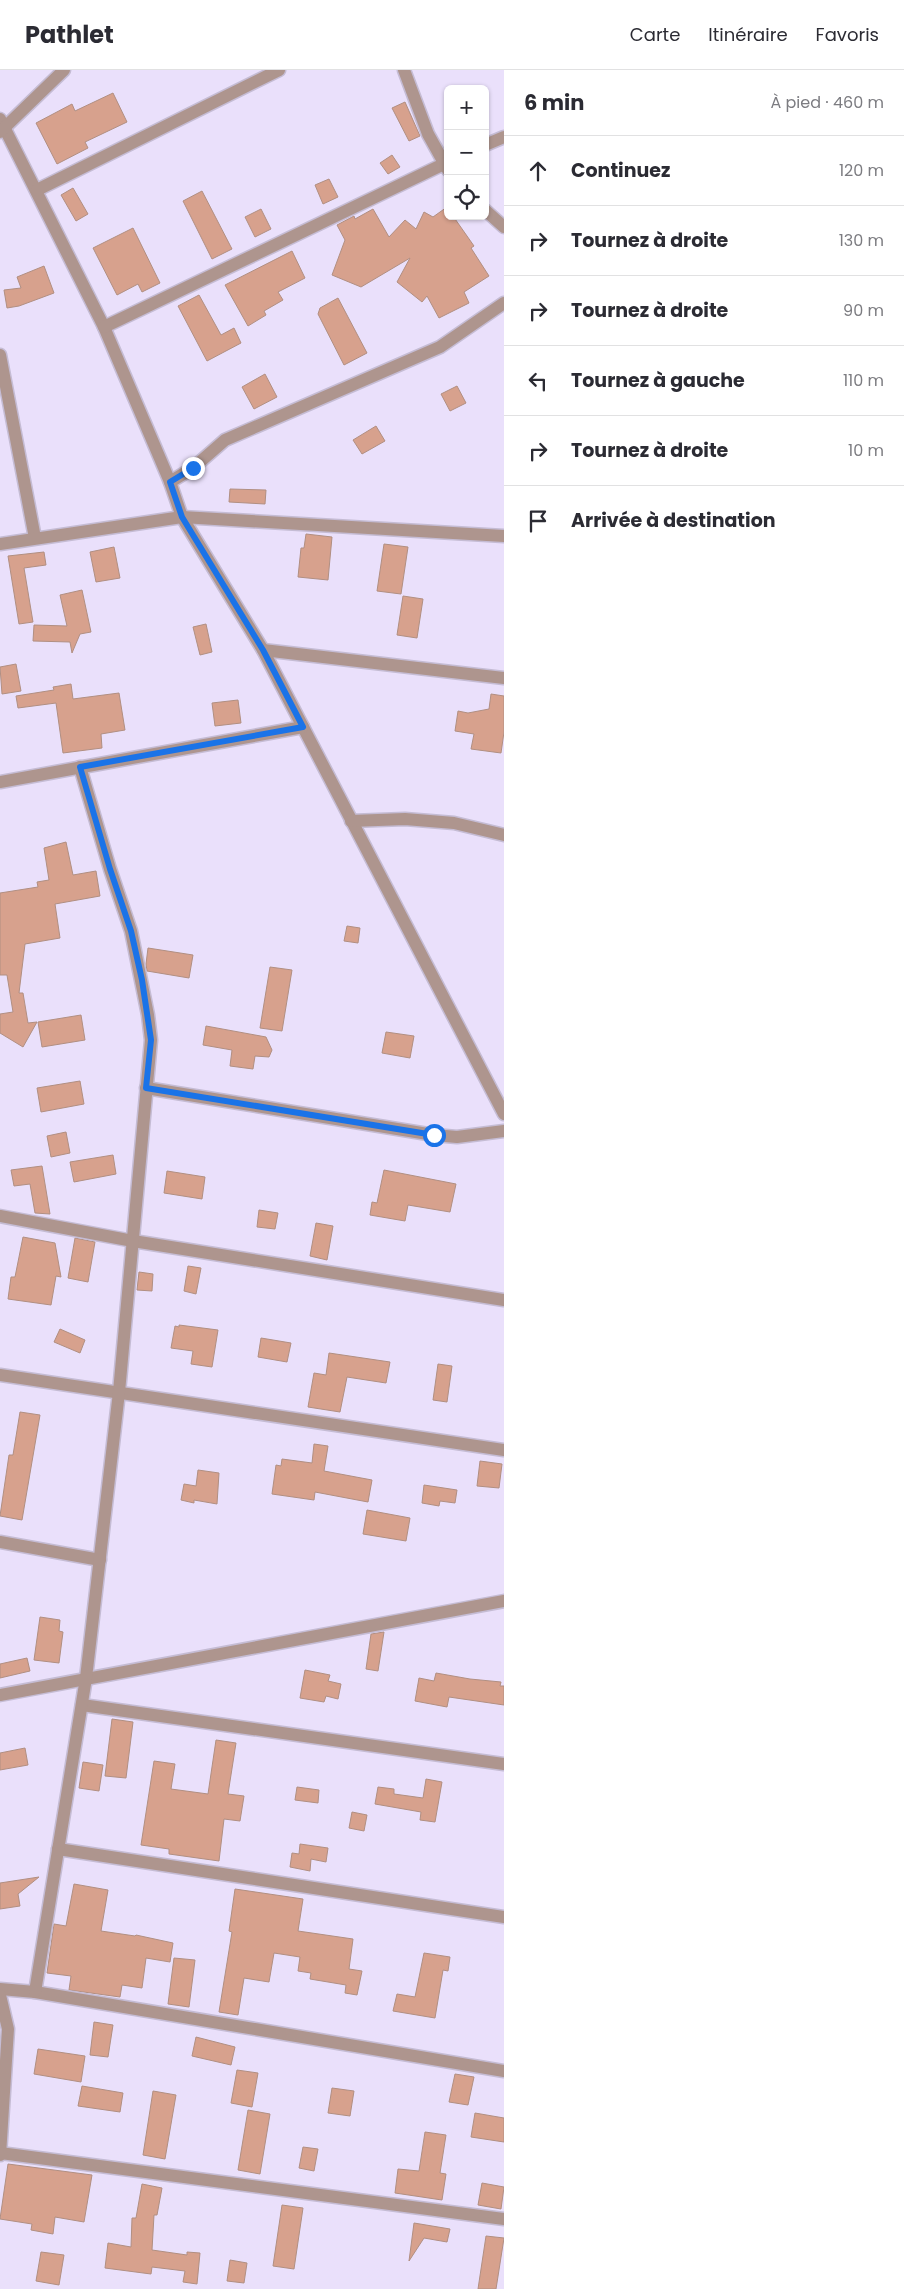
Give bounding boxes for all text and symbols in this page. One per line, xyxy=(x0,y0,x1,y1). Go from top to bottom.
text: Pathlet xyxy=(25,18,114,51)
text: Carte xyxy=(630,22,680,47)
text: Itinéraire xyxy=(708,22,788,47)
text: Favoris xyxy=(816,22,879,47)
map controls xyxy=(444,85,489,220)
button: + xyxy=(444,85,489,130)
text: 6 min xyxy=(524,88,584,117)
text: À pied · 460 m xyxy=(770,91,884,114)
button: − xyxy=(444,130,489,175)
icon: ahead xyxy=(524,157,552,185)
text: Continuez xyxy=(571,157,670,184)
text: 120 m xyxy=(839,159,884,182)
button: locate xyxy=(444,175,489,220)
icon: right xyxy=(524,227,552,255)
text: Tournez à droite xyxy=(571,227,728,254)
text: 130 m xyxy=(839,229,884,252)
icon: right xyxy=(524,297,552,325)
text: Tournez à droite xyxy=(571,297,728,324)
text: 90 m xyxy=(843,299,884,322)
icon: left xyxy=(524,367,552,395)
text: Tournez à gauche xyxy=(571,367,745,394)
text: 110 m xyxy=(843,369,884,392)
icon: right xyxy=(524,437,552,465)
text: Tournez à droite xyxy=(571,437,728,464)
text: 10 m xyxy=(848,439,884,462)
route end xyxy=(182,457,205,480)
icon: arrive xyxy=(524,507,552,535)
text: Arrivée à destination xyxy=(571,507,776,534)
route start xyxy=(423,1124,446,1147)

